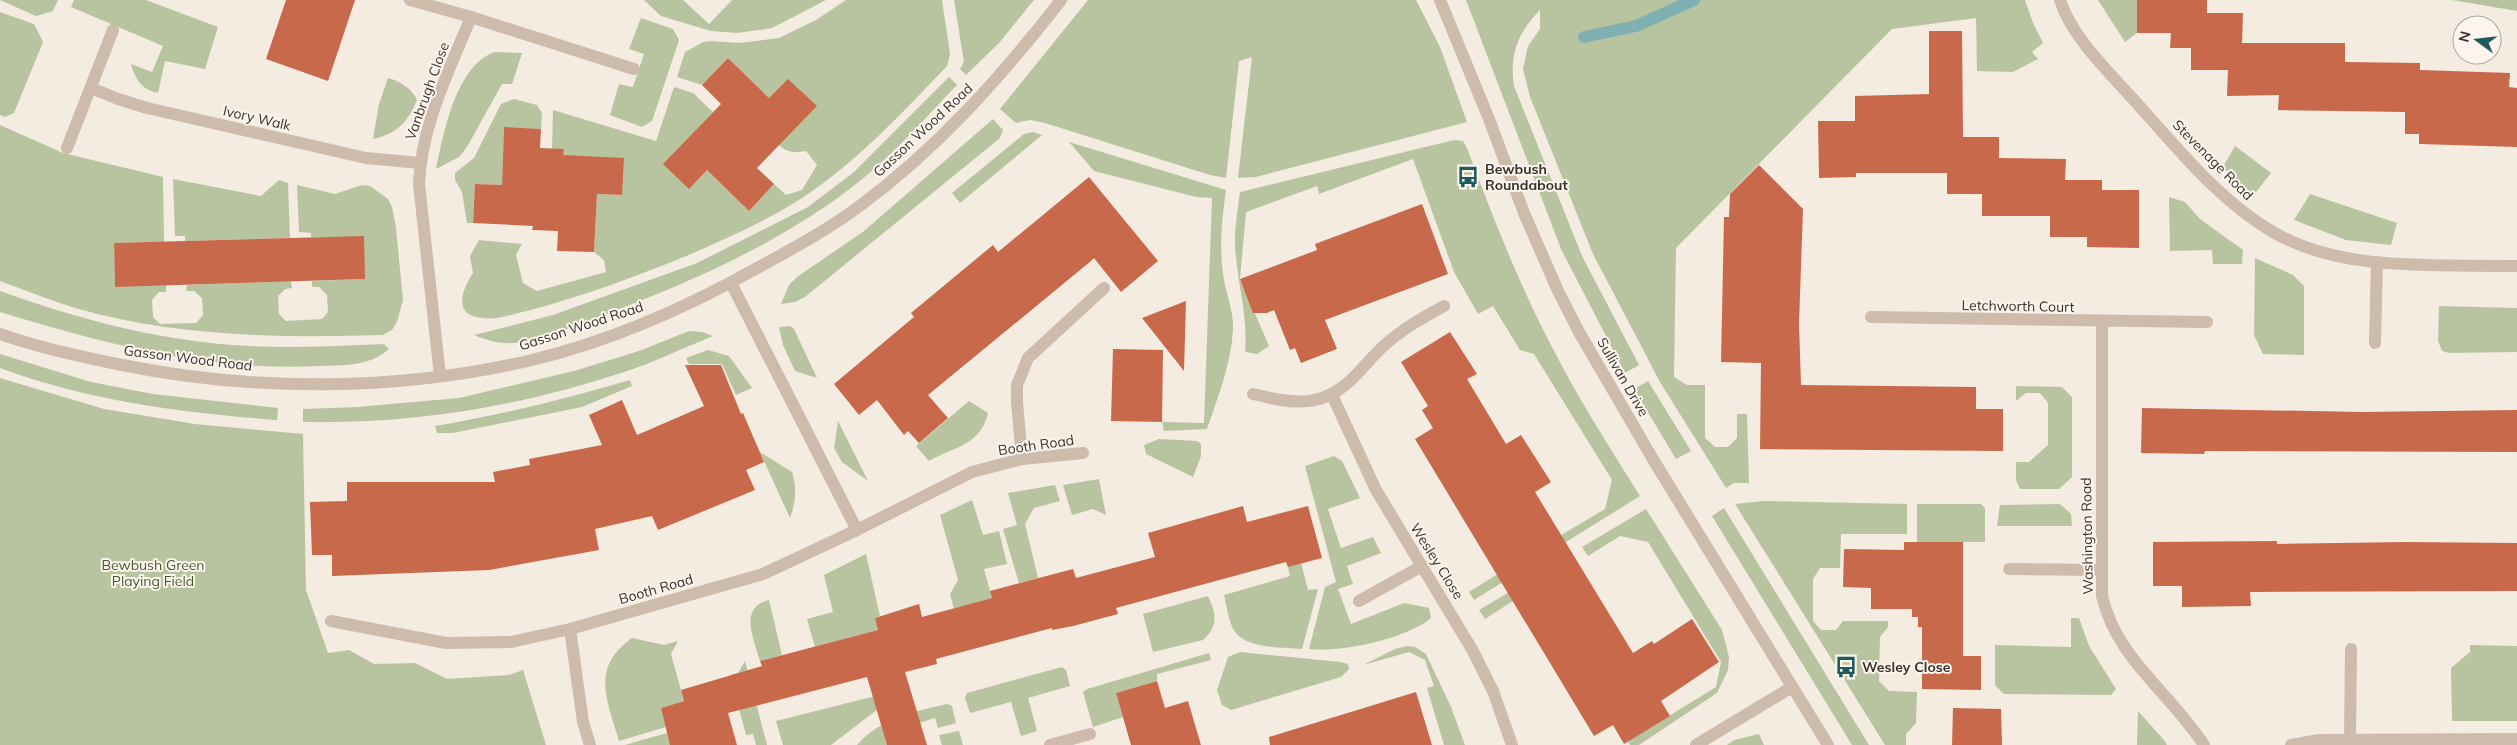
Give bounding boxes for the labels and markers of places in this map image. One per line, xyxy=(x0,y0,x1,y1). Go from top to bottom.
place label: Bewbush Roundabout xyxy=(1485,160,1568,194)
bus stop icon: Bewbush Roundabout xyxy=(1455,164,1481,190)
bus stop icon: Wesley Close xyxy=(1833,654,1859,680)
place label: Wesley Close xyxy=(1862,658,1951,676)

